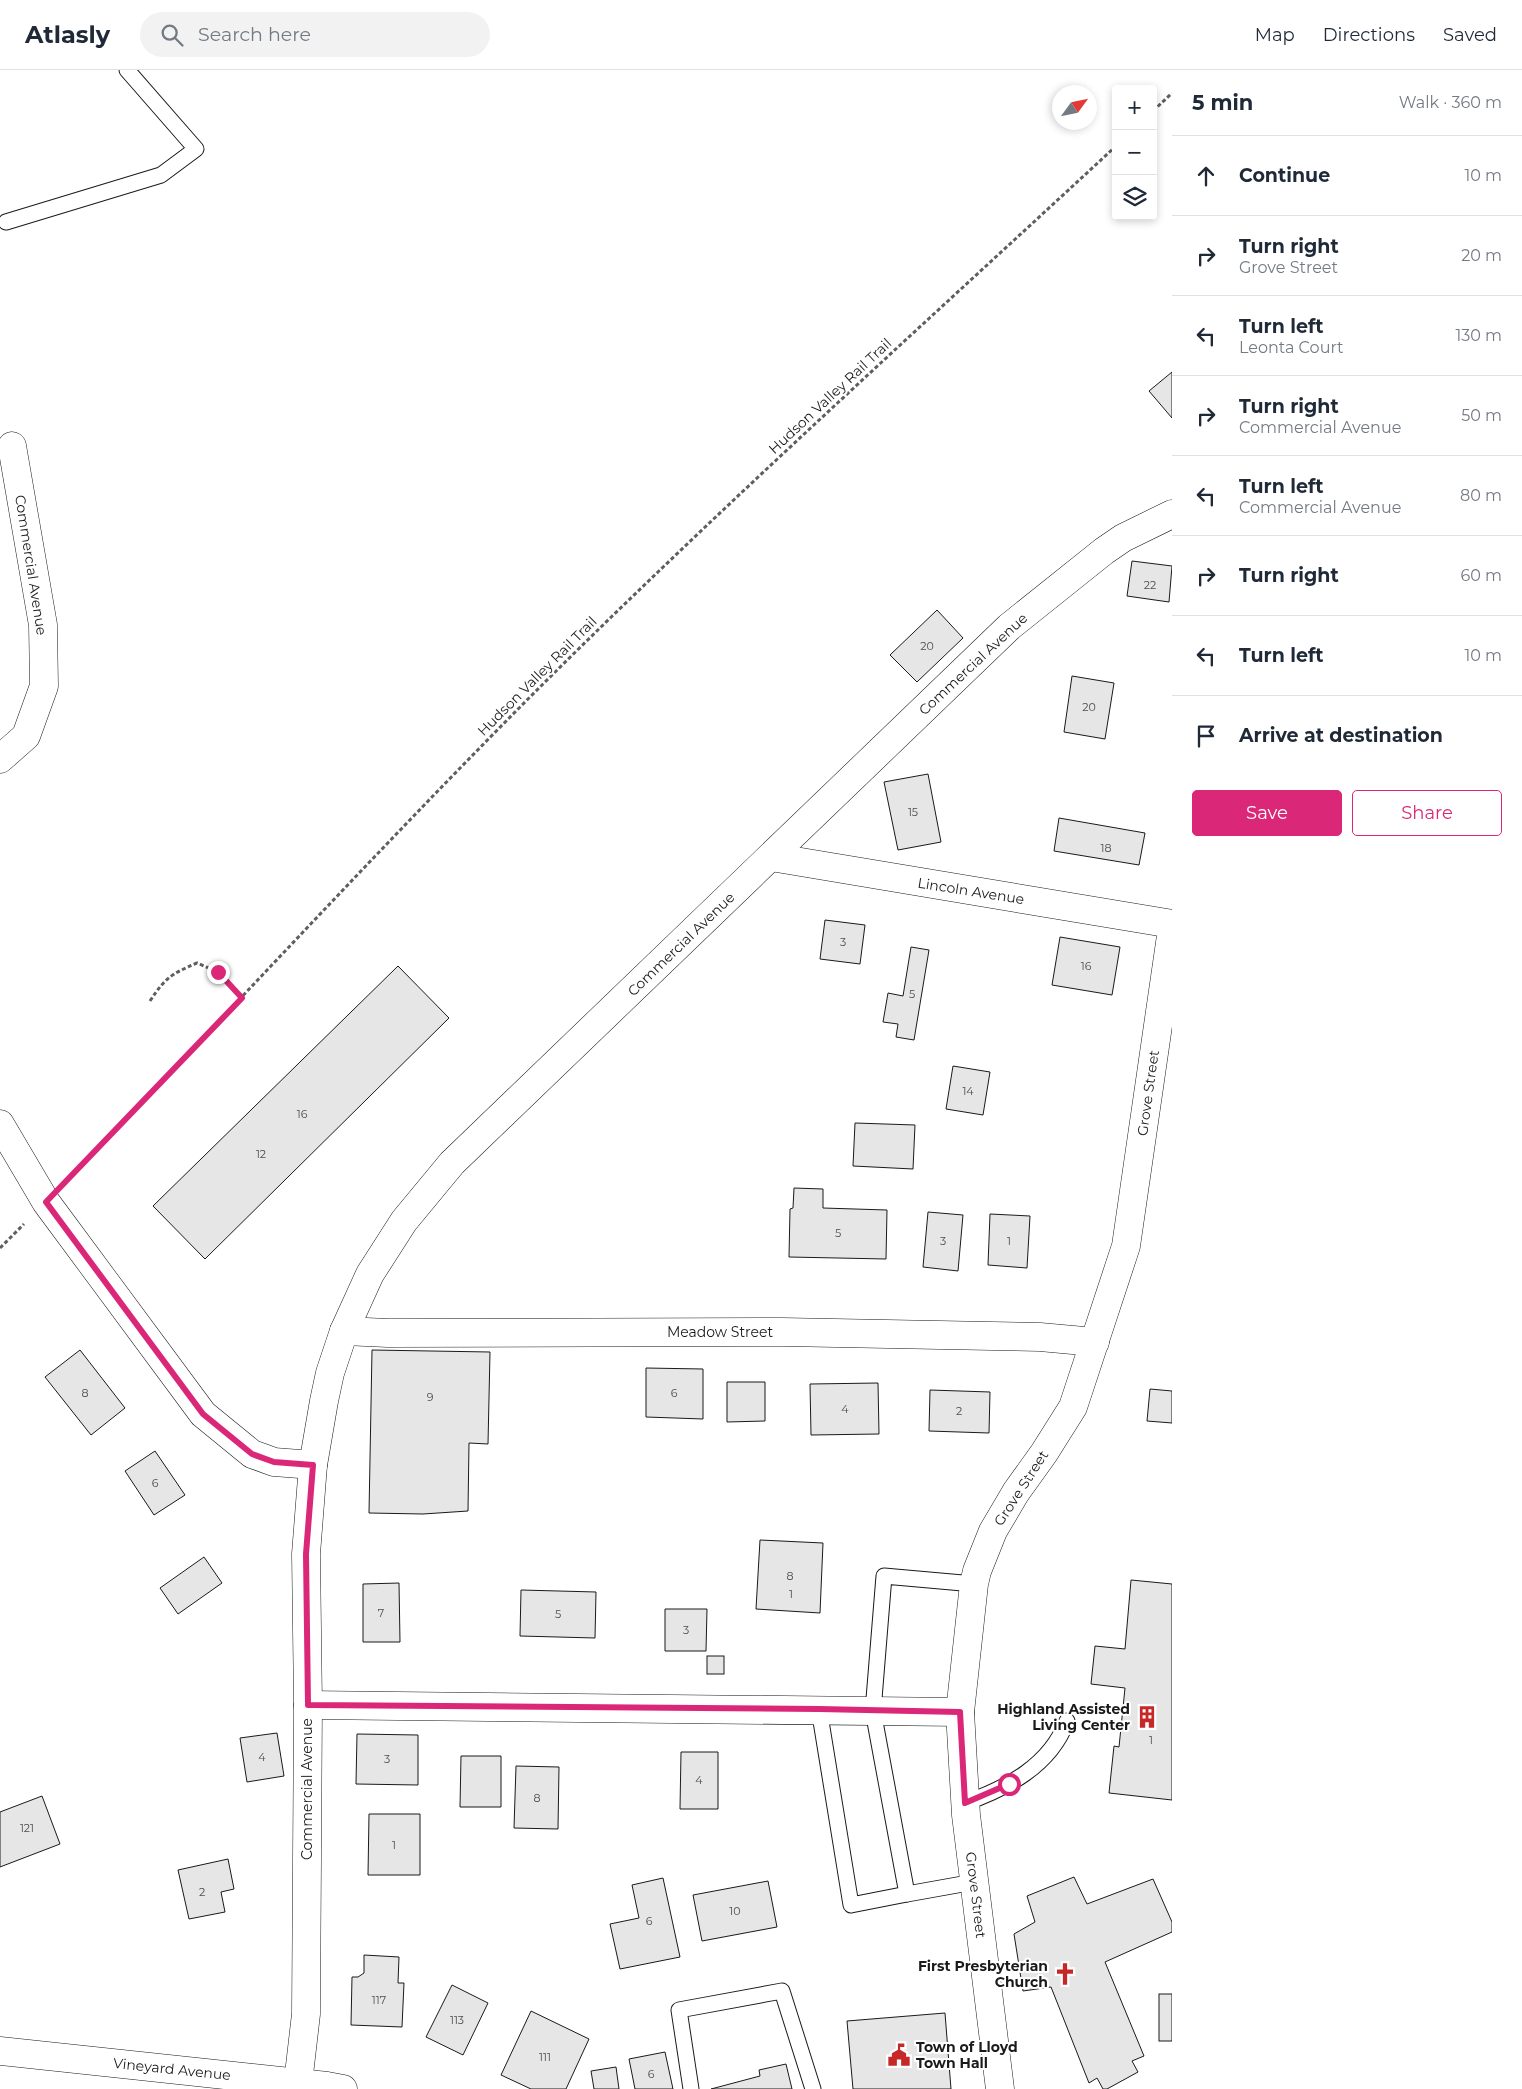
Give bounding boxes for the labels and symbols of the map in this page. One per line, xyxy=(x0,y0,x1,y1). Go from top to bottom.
north arrow xyxy=(1052,85,1097,130)
street label: Hudson Valley Rail Trail xyxy=(765,334,895,458)
street label: Commercial Avenue xyxy=(11,493,51,637)
house number: 22 xyxy=(1144,578,1156,592)
street label: Commercial Avenue xyxy=(915,609,1031,719)
street label: Hudson Valley Rail Trail xyxy=(473,612,601,740)
house number: 20 xyxy=(920,639,934,653)
house number: 20 xyxy=(1082,700,1096,714)
house number: 15 xyxy=(908,805,918,819)
house number: 18 xyxy=(1101,841,1112,855)
street label: Lincoln Avenue xyxy=(916,874,1026,908)
street label: Commercial Avenue xyxy=(624,888,738,1000)
house number: 3 xyxy=(840,935,846,949)
house number: 16 xyxy=(1081,959,1092,973)
route end xyxy=(207,961,230,984)
house number: 5 xyxy=(909,987,915,1001)
street label: Grove Street xyxy=(1133,1049,1163,1137)
house number: 14 xyxy=(962,1084,974,1098)
house number: 16 xyxy=(297,1107,308,1121)
house number: 12 xyxy=(256,1147,266,1161)
house number: 5 xyxy=(835,1226,841,1240)
house number: 3 xyxy=(940,1234,946,1248)
house number: 1 xyxy=(1007,1234,1011,1248)
street label: Meadow Street xyxy=(667,1323,773,1341)
house number: 8 xyxy=(81,1386,89,1400)
house number: 6 xyxy=(671,1386,678,1400)
house number: 9 xyxy=(427,1390,434,1404)
house number: 4 xyxy=(841,1402,849,1416)
house number: 2 xyxy=(956,1404,962,1418)
street label: Grove Street xyxy=(990,1446,1052,1529)
house number: 6 xyxy=(152,1476,159,1490)
house number: 8 xyxy=(786,1569,794,1583)
house number: 1 xyxy=(789,1587,793,1601)
house number: 7 xyxy=(378,1606,384,1620)
house number: 5 xyxy=(555,1607,561,1621)
house number: 3 xyxy=(683,1623,689,1637)
place label: Highland Assisted Living Center xyxy=(997,1700,1130,1734)
building icon: Highland Assisted Living Center xyxy=(1134,1704,1160,1730)
street label: Commercial Avenue xyxy=(298,1718,316,1860)
house number: 1 xyxy=(1149,1733,1153,1747)
house number: 4 xyxy=(258,1750,266,1764)
house number: 3 xyxy=(384,1752,390,1766)
house number: 4 xyxy=(695,1773,703,1787)
route start xyxy=(998,1773,1021,1796)
house number: 8 xyxy=(533,1791,541,1805)
house number: 121 xyxy=(20,1821,34,1835)
house number: 1 xyxy=(392,1838,396,1852)
street label: Grove Street xyxy=(962,1851,990,1939)
house number: 2 xyxy=(199,1885,205,1899)
house number: 10 xyxy=(729,1904,741,1918)
house number: 6 xyxy=(646,1914,653,1928)
place label: First Presbyterian Church xyxy=(918,1957,1048,1991)
church icon: First Presbyterian Church xyxy=(1052,1961,1078,1987)
house number: 117 xyxy=(372,1993,386,2007)
house number: 113 xyxy=(450,2013,464,2027)
place label: Town of Lloyd Town Hall xyxy=(916,2038,1018,2072)
public building icon: Town of Lloyd Town Hall xyxy=(886,2042,912,2068)
house number: 111 xyxy=(539,2050,551,2064)
street label: Vineyard Avenue xyxy=(112,2054,232,2084)
house number: 6 xyxy=(648,2067,655,2081)

